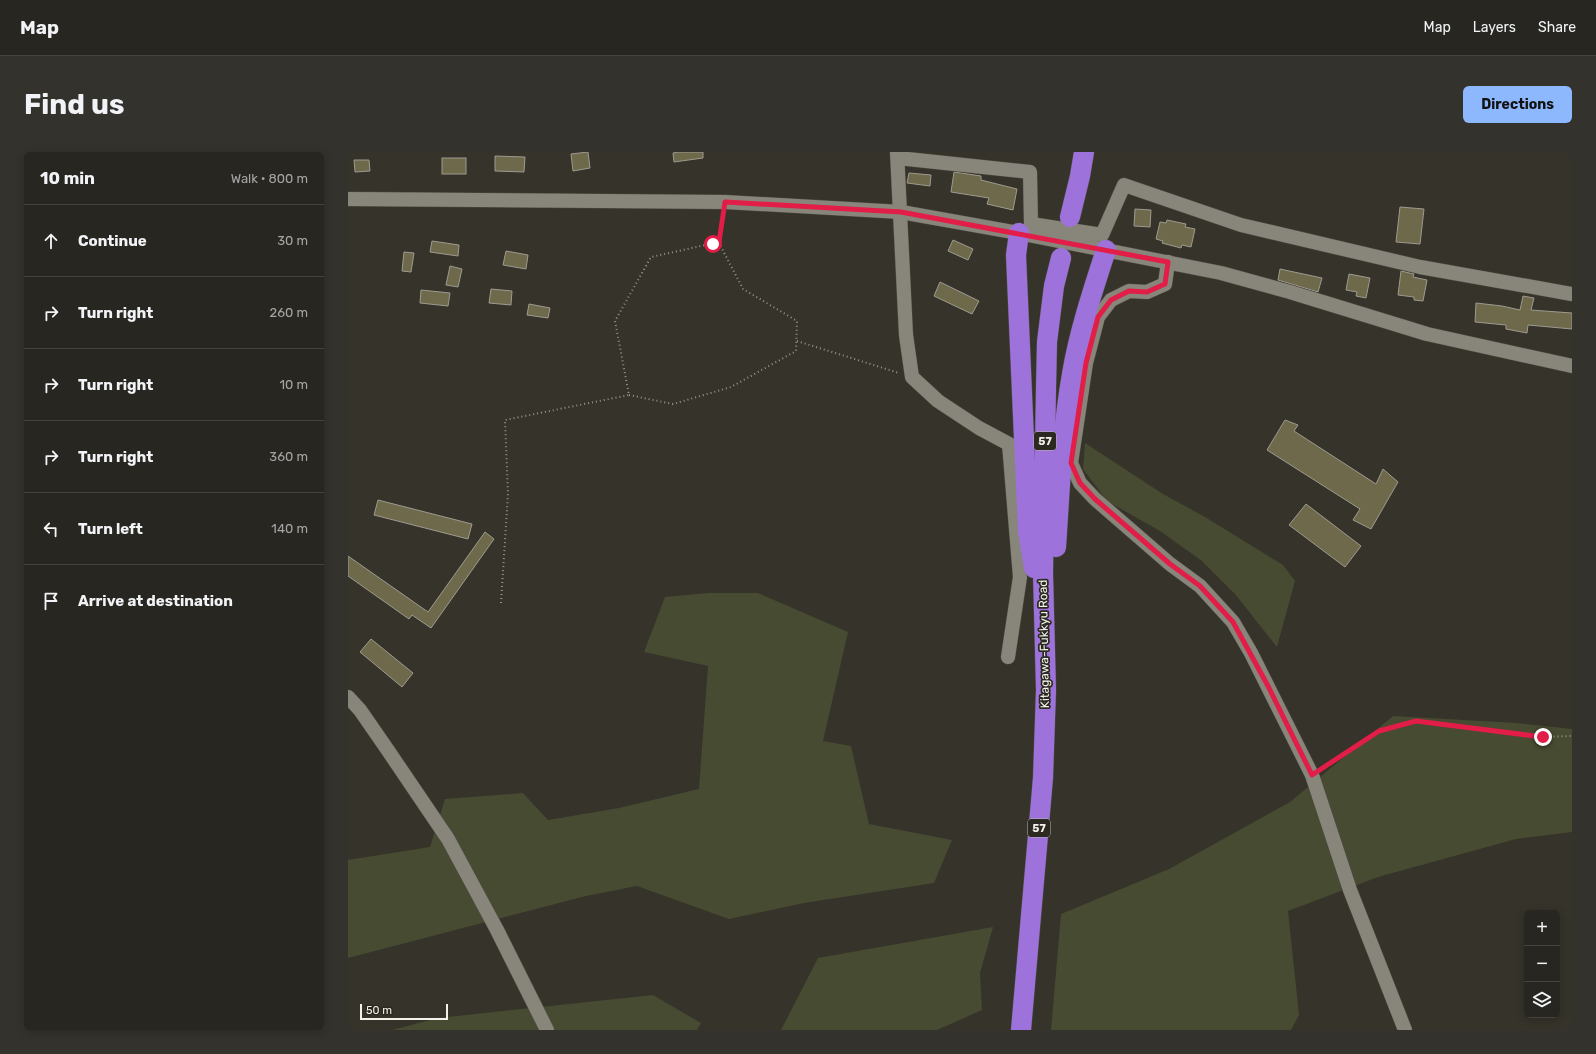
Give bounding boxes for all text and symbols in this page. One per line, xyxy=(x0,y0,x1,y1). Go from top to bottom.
text: Map xyxy=(20,16,59,39)
text: Map xyxy=(1424,19,1451,36)
text: Layers xyxy=(1473,19,1516,36)
text: Share xyxy=(1538,19,1576,36)
button: Directions xyxy=(1463,86,1572,123)
text: Find us xyxy=(24,88,124,121)
text: 10 min xyxy=(40,168,95,188)
text: Walk · 800 m xyxy=(231,171,308,186)
icon: ahead xyxy=(40,230,62,252)
text: Continue xyxy=(78,232,147,250)
text: 30 m xyxy=(277,233,308,248)
route start xyxy=(704,235,722,253)
icon: right xyxy=(40,302,62,324)
text: Turn right xyxy=(78,304,153,322)
text: 260 m xyxy=(270,305,308,320)
icon: right xyxy=(40,374,62,396)
text: Turn right xyxy=(78,376,153,394)
text: 10 m xyxy=(279,377,308,392)
road number: 57 xyxy=(1034,432,1056,450)
icon: right xyxy=(40,446,62,468)
text: Turn right xyxy=(78,448,153,466)
text: 360 m xyxy=(269,449,308,464)
icon: left xyxy=(40,518,62,540)
text: Turn left xyxy=(78,520,143,538)
text: 140 m xyxy=(271,521,308,536)
street label: Kitagawa-Fukkyu Road xyxy=(1036,580,1052,708)
icon: arrive xyxy=(40,590,62,612)
text: Arrive at destination xyxy=(78,592,233,610)
route end xyxy=(1534,728,1552,746)
road number: 57 xyxy=(1028,819,1050,837)
map controls xyxy=(1524,910,1560,1018)
button: + xyxy=(1524,910,1560,946)
button: − xyxy=(1524,946,1560,982)
button: layers xyxy=(1524,982,1560,1018)
scale bar xyxy=(360,1002,448,1021)
text: 50 m xyxy=(366,1004,392,1017)

